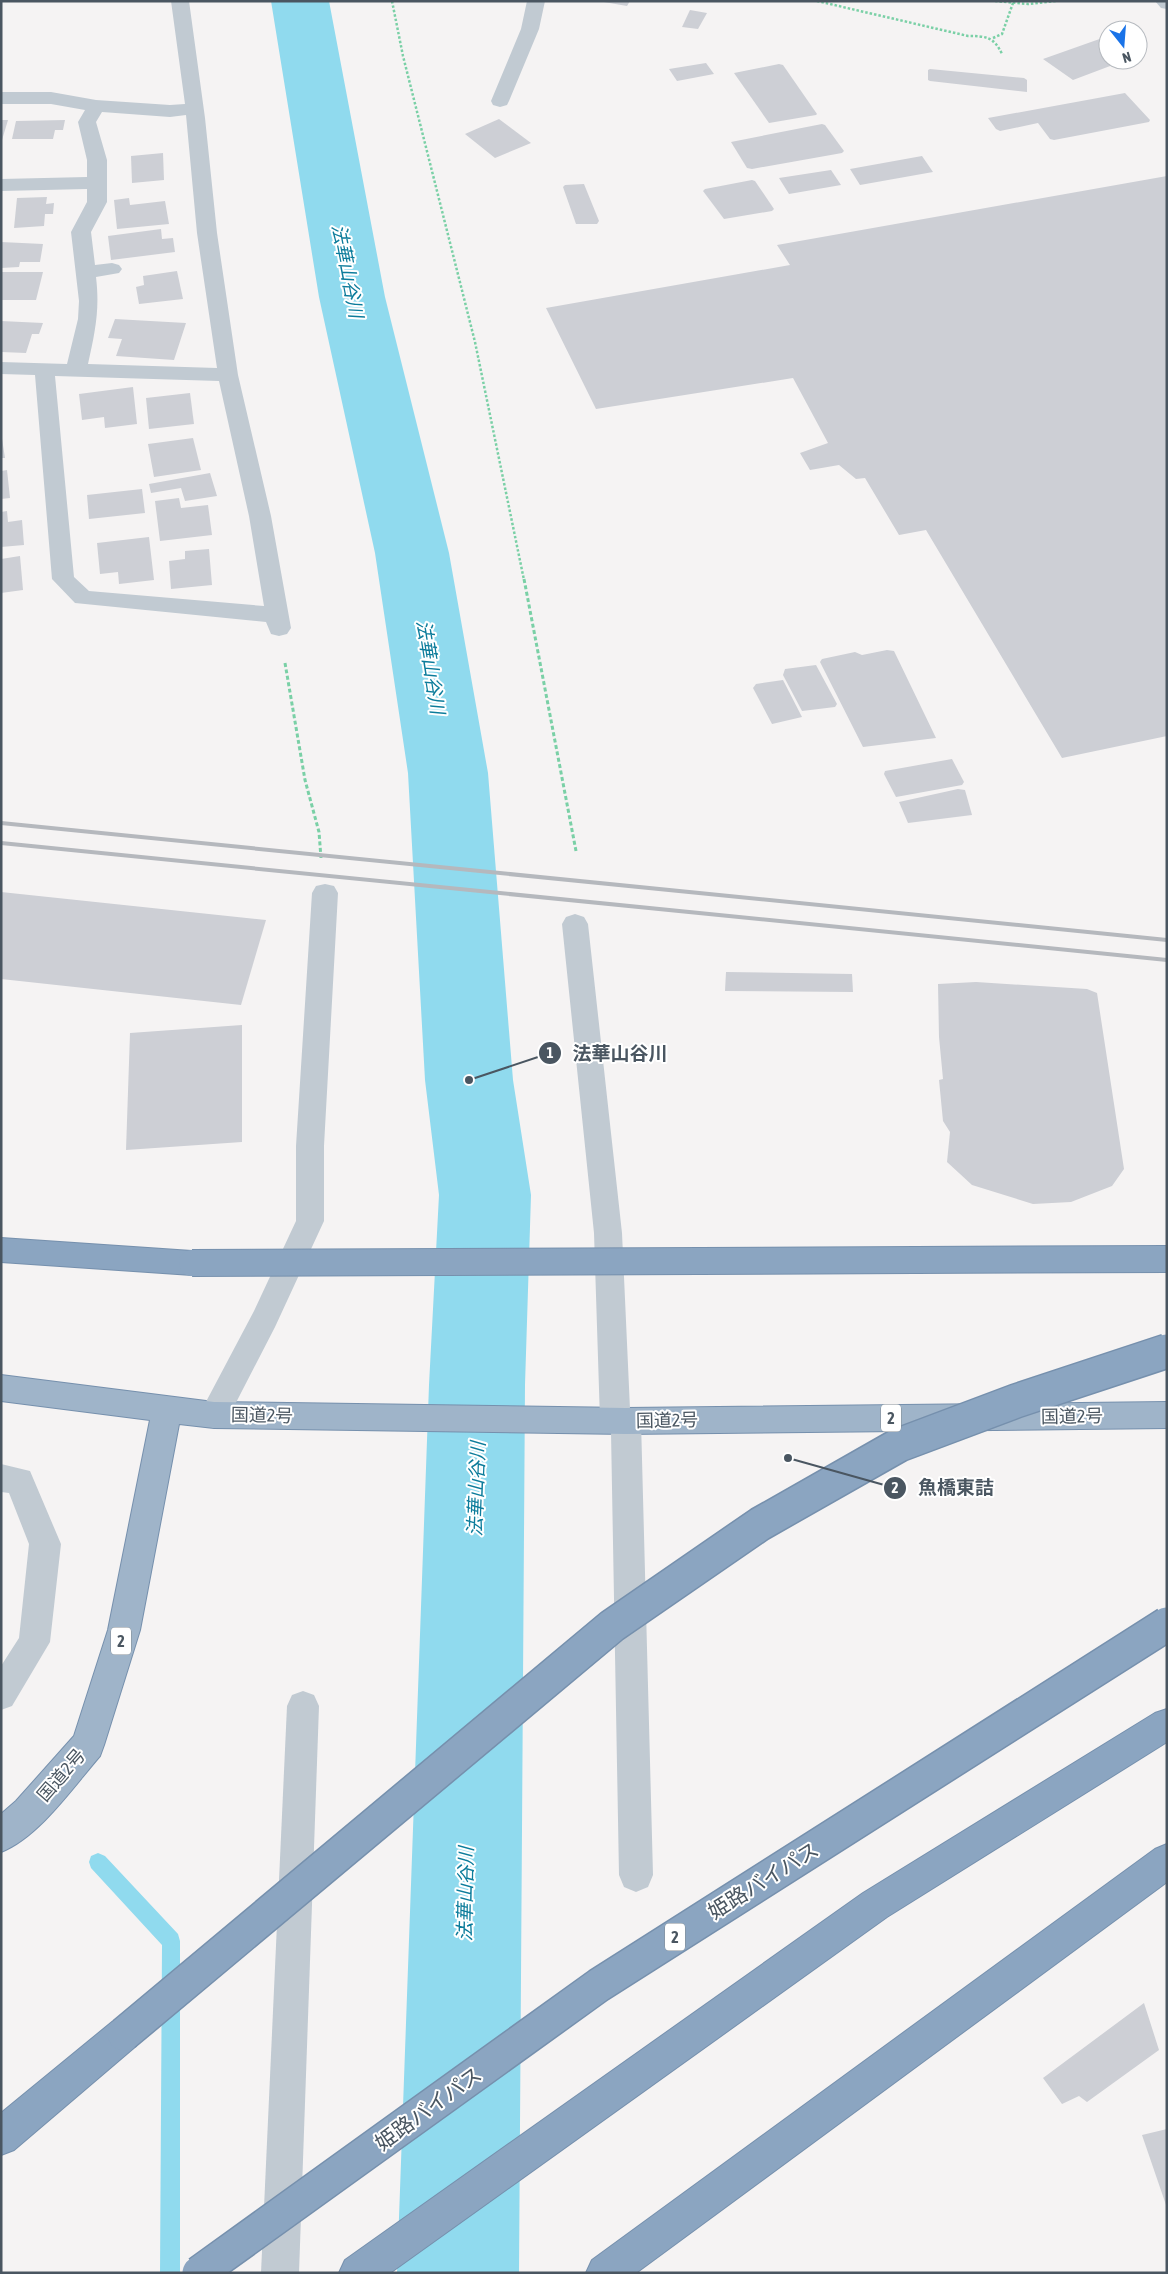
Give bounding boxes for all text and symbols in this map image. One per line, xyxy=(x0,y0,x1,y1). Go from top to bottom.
north arrow xyxy=(1098,20,1148,70)
text: N xyxy=(1121,49,1133,66)
water label: 法華山谷川 xyxy=(328,222,368,322)
water label: 法華山谷川 xyxy=(413,618,450,718)
callout: 法華山谷川 xyxy=(537,1036,677,1070)
text: 法華山谷川 xyxy=(572,1042,668,1064)
text: 1 xyxy=(546,1044,554,1061)
street label: 国道2号 xyxy=(231,1404,293,1426)
road number: 2 xyxy=(881,1405,901,1432)
street label: 国道2号 xyxy=(1041,1405,1103,1427)
street label: 国道2号 xyxy=(636,1409,698,1431)
water label: 法華山谷川 xyxy=(463,1439,489,1537)
callout: 魚橋東詰 xyxy=(883,1471,1004,1505)
text: 魚橋東詰 xyxy=(918,1476,994,1498)
text: 2 xyxy=(891,1479,899,1496)
road number: 2 xyxy=(111,1628,131,1654)
street label: 国道2号 xyxy=(33,1745,89,1805)
street label: 姫路バイパス xyxy=(703,1837,823,1923)
water label: 法華山谷川 xyxy=(453,1844,477,1942)
road number: 2 xyxy=(665,1924,685,1950)
street label: 姫路バイパス xyxy=(370,2061,486,2155)

